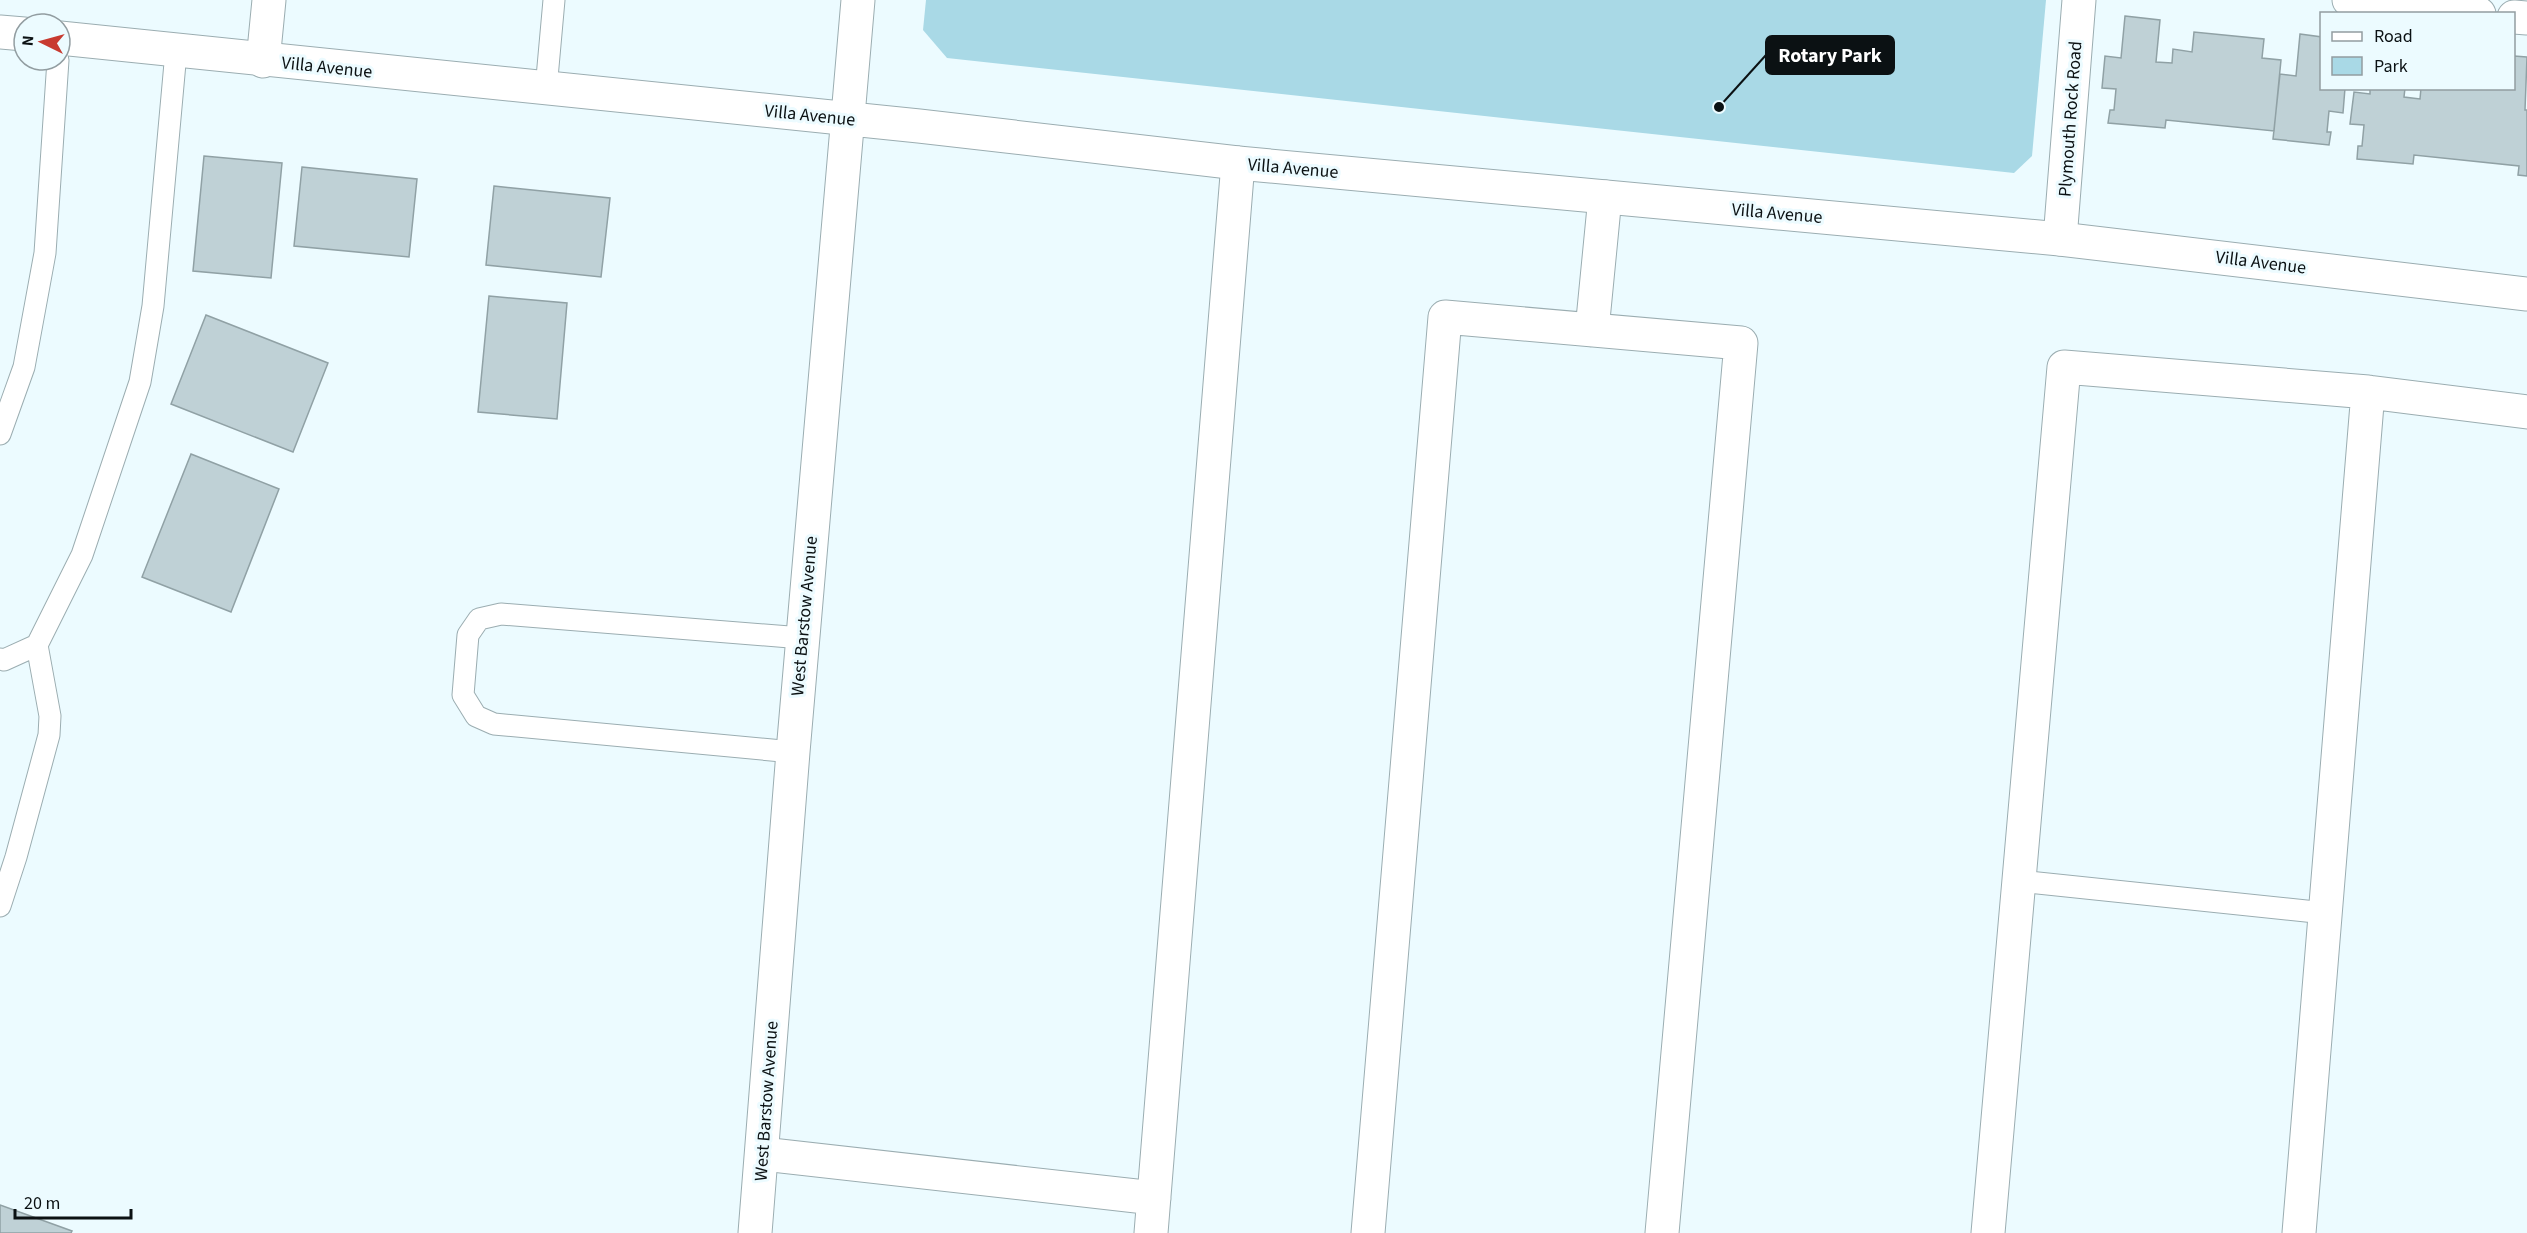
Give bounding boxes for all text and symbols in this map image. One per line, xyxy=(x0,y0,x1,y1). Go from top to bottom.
north arrow xyxy=(12,12,72,72)
legend xyxy=(2320,12,2515,90)
text: Road xyxy=(2374,24,2413,49)
text: N xyxy=(17,35,39,47)
callout: Rotary Park xyxy=(1766,36,1894,74)
street label: Plymouth Rock Road xyxy=(2053,40,2088,198)
text: Rotary Park xyxy=(1778,42,1882,70)
street label: Villa Avenue xyxy=(280,50,374,85)
text: Park xyxy=(2374,54,2408,79)
street label: Villa Avenue xyxy=(763,98,857,133)
street label: Villa Avenue xyxy=(1247,152,1339,185)
street label: Villa Avenue xyxy=(1731,197,1823,230)
street label: Villa Avenue xyxy=(2214,245,2308,280)
street label: West Barstow Avenue xyxy=(785,535,824,697)
street label: West Barstow Avenue xyxy=(748,1020,785,1182)
scale bar xyxy=(15,1182,130,1220)
text: 20 m xyxy=(24,1191,60,1216)

